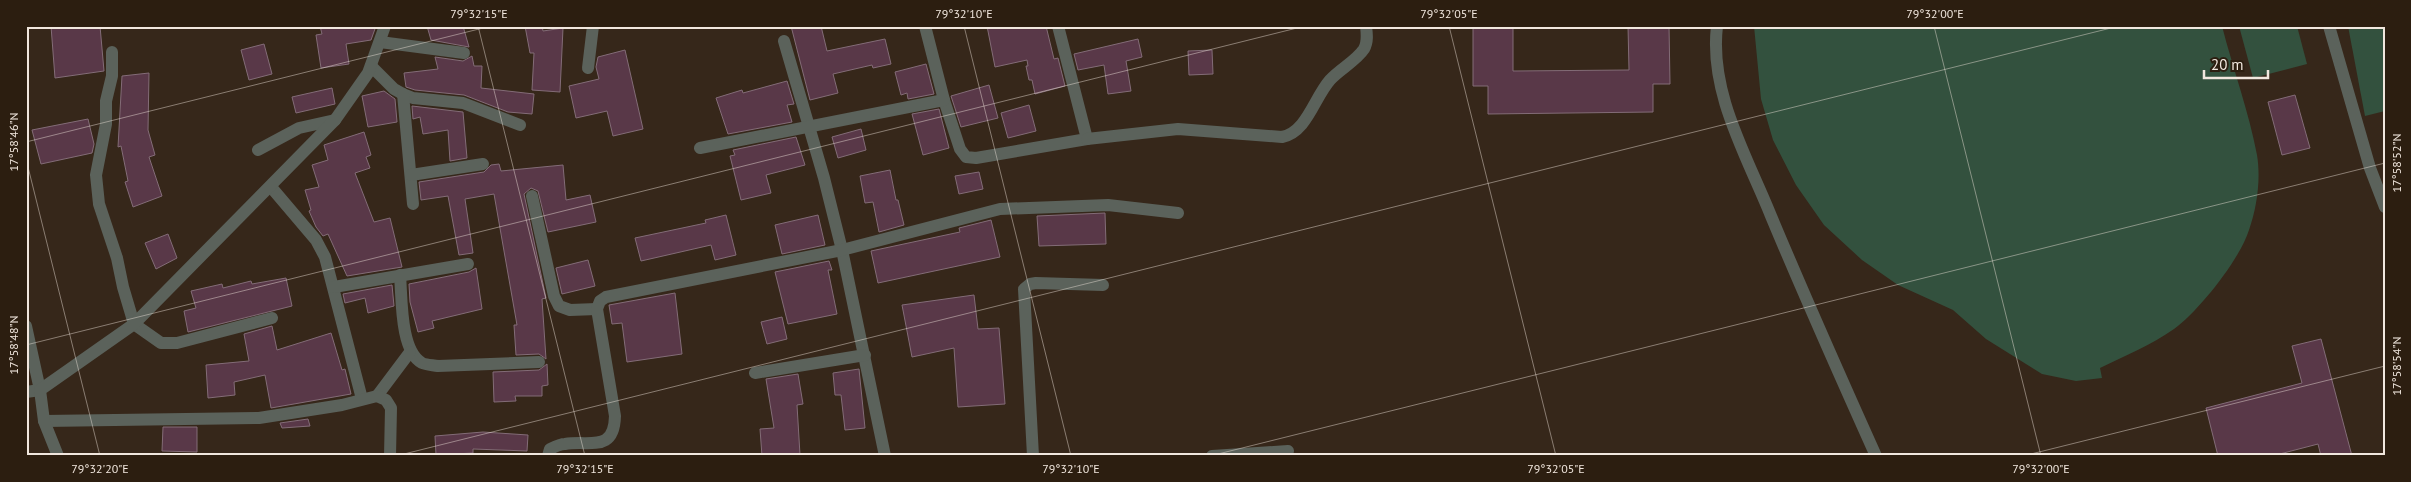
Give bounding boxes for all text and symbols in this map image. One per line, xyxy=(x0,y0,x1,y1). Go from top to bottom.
text: 79°32'15"E xyxy=(450,6,508,21)
text: 79°32'10"E xyxy=(935,6,993,21)
text: 79°32'05"E xyxy=(1420,6,1478,21)
text: 79°32'00"E xyxy=(1906,6,1964,21)
scale bar xyxy=(2204,48,2267,80)
text: 20 m xyxy=(2211,55,2244,74)
text: 17°58'46"N xyxy=(6,112,21,172)
text: 17°58'52"N xyxy=(2389,133,2404,193)
text: 17°58'48"N xyxy=(6,315,21,375)
text: 17°58'54"N xyxy=(2389,336,2404,396)
text: 79°32'20"E xyxy=(71,461,129,476)
text: 79°32'15"E xyxy=(556,461,614,476)
text: 79°32'10"E xyxy=(1042,461,1100,476)
text: 79°32'05"E xyxy=(1527,461,1585,476)
text: 79°32'00"E xyxy=(2012,461,2070,476)

